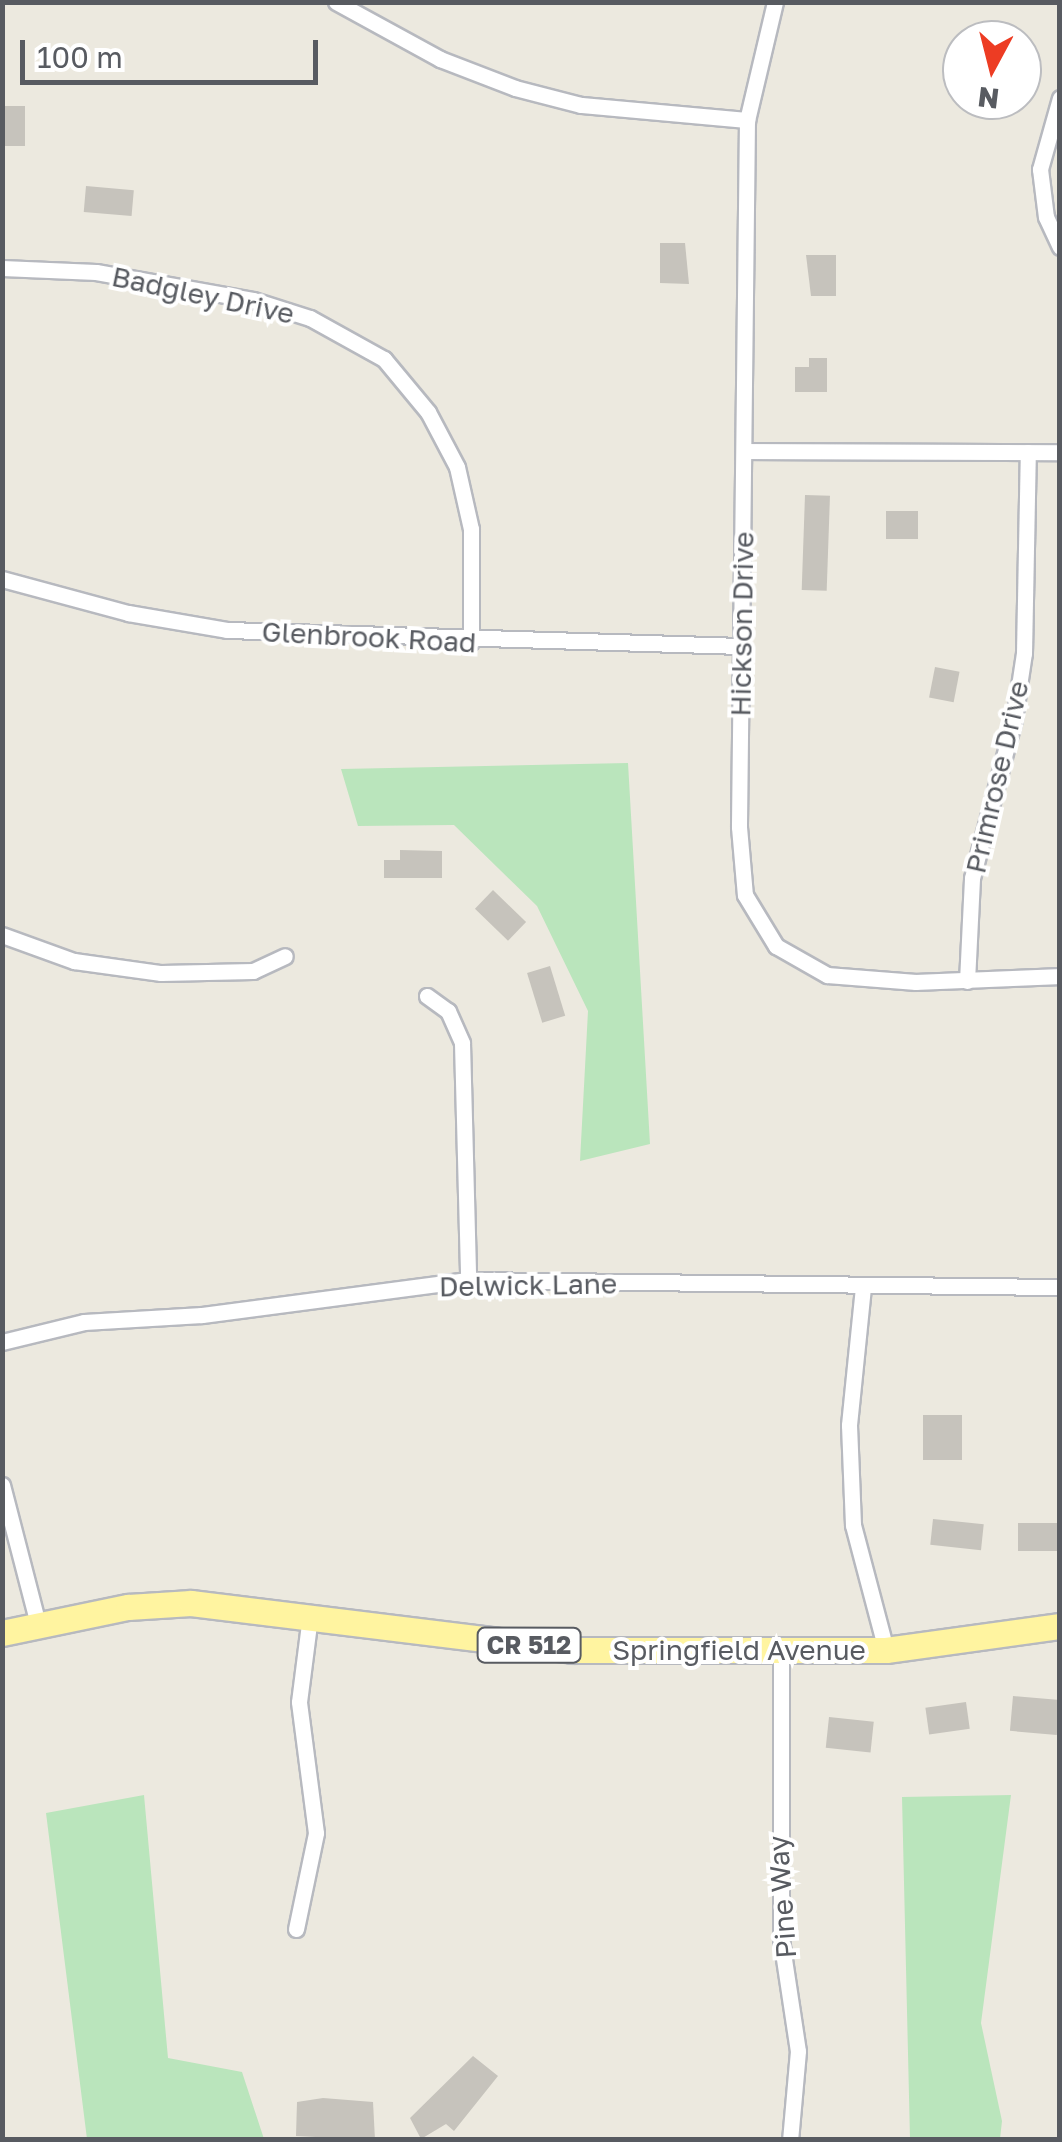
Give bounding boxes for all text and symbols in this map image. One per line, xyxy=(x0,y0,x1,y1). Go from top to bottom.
scale bar xyxy=(25,20,322,82)
north arrow xyxy=(942,20,1042,120)
text: 100 m xyxy=(37,39,123,75)
text: N xyxy=(976,81,1001,116)
street label: Badgley Drive xyxy=(109,259,297,331)
street label: Hickson Drive xyxy=(724,531,760,717)
street label: Glenbrook Road xyxy=(261,615,477,659)
street label: Primrose Drive xyxy=(959,678,1035,876)
street label: Delwick Lane xyxy=(439,1267,617,1303)
road number: CR 512 xyxy=(476,1625,582,1665)
street label: Springfield Avenue xyxy=(612,1633,866,1667)
street label: Pine Way xyxy=(761,1834,803,1960)

